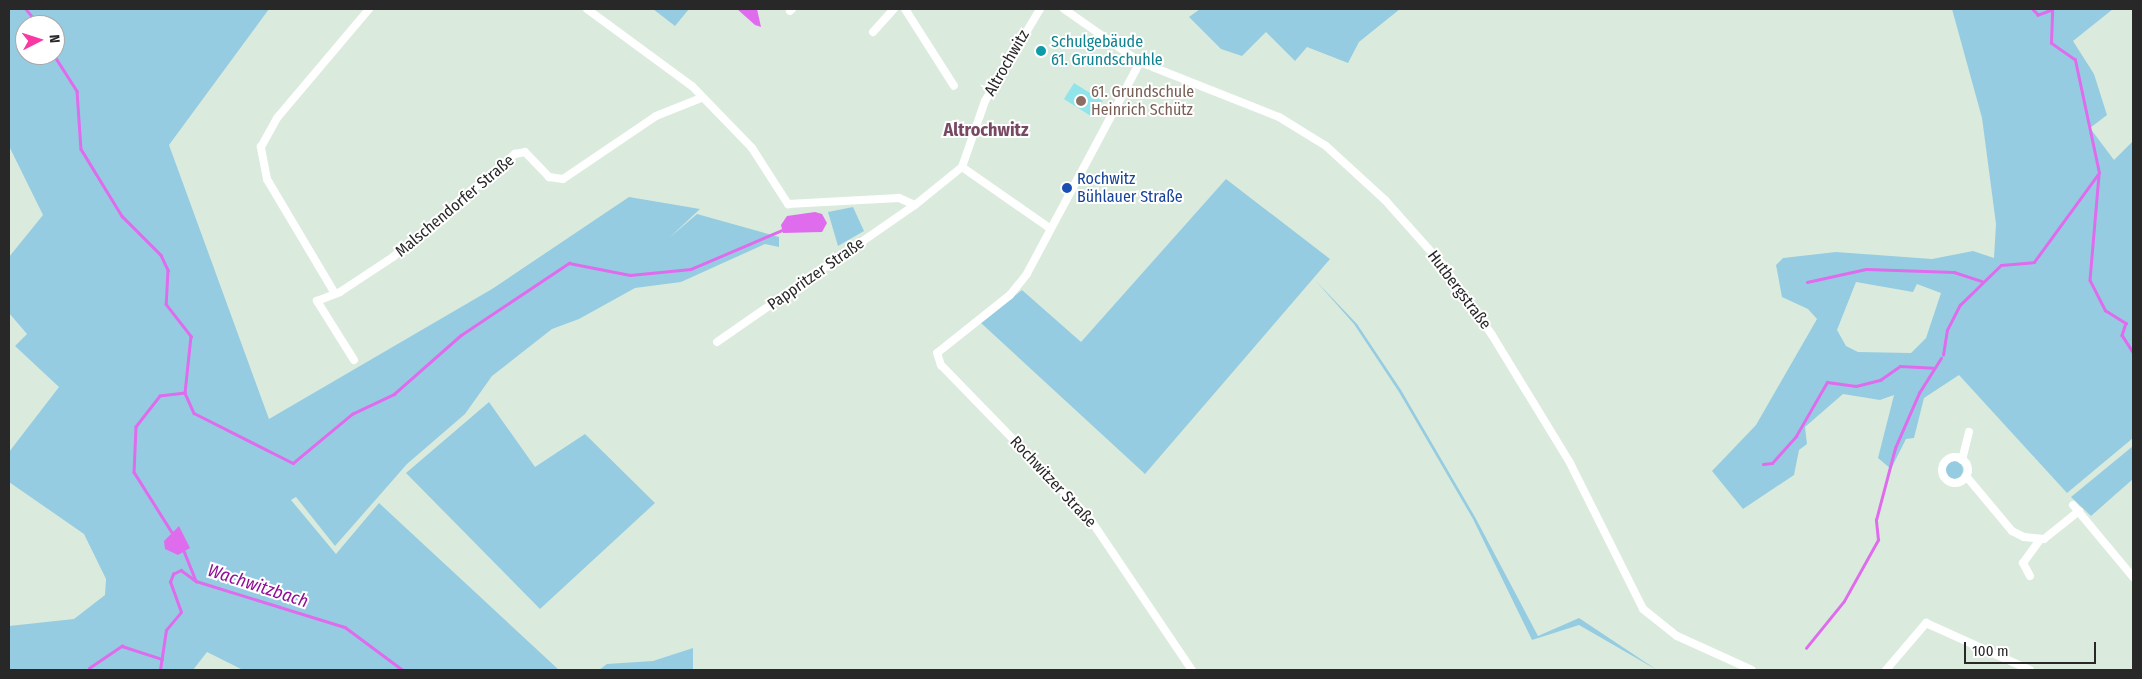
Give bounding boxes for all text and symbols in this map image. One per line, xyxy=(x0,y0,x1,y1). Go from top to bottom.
north arrow xyxy=(15,15,65,65)
street label: Altrochwitz xyxy=(980,27,1034,99)
place label: Schulgebäude 61. Grundschuhle xyxy=(1051,32,1163,70)
text: N xyxy=(46,34,63,44)
marker: Schulgebäude 61. Grundschuhle xyxy=(1035,45,1047,57)
place label: 61. Grundschule Heinrich Schütz xyxy=(1091,82,1194,120)
marker: 61. Grundschule Heinrich Schütz xyxy=(1075,95,1087,107)
district label: Altrochwitz xyxy=(944,119,1028,141)
street label: Malschendorfer Straße xyxy=(392,151,518,261)
place label: Rochwitz Bühlauer Straße xyxy=(1077,169,1183,207)
marker: Rochwitz Bühlauer Straße xyxy=(1061,182,1073,194)
street label: Pappritzer Straße xyxy=(764,234,868,314)
street label: Hutbergstraße xyxy=(1423,247,1495,333)
street label: Rochwitzer Straße xyxy=(1006,432,1100,532)
water label: Wachwitzbach xyxy=(205,560,311,612)
scale bar xyxy=(1967,632,2100,664)
text: 100 m xyxy=(1972,642,2009,660)

